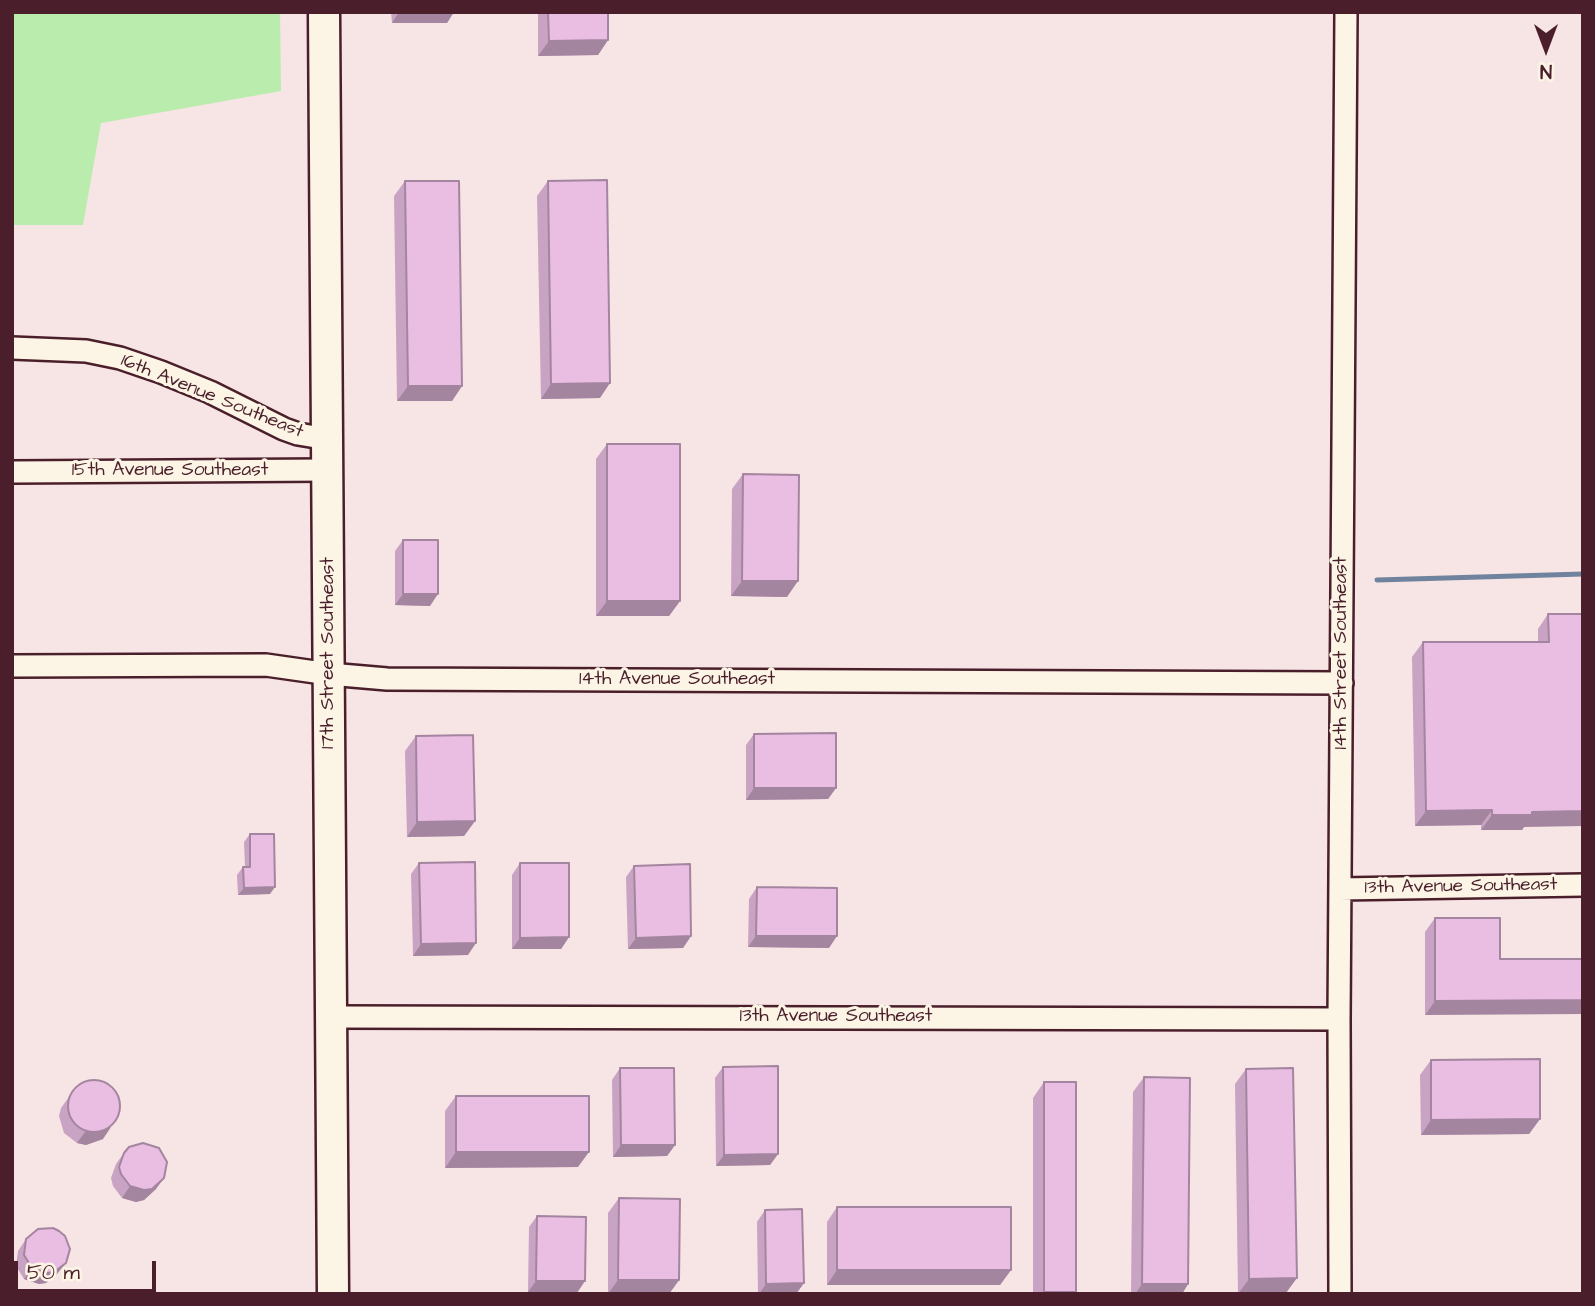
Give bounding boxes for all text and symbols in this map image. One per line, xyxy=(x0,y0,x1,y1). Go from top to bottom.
north arrow xyxy=(1511,14,1581,84)
text: N xyxy=(1540,57,1552,84)
street label: 16th Avenue Southeast xyxy=(117,350,307,444)
street label: 15th Avenue Southeast xyxy=(72,460,268,482)
street label: 14th Street Southeast xyxy=(1331,556,1353,750)
street label: 17th Street Southeast xyxy=(318,557,340,749)
street label: 14th Avenue Southeast xyxy=(579,669,775,691)
street label: 13th Avenue Southeast xyxy=(1364,874,1558,900)
street label: 13th Avenue Southeast xyxy=(740,1006,932,1028)
scale bar xyxy=(18,1246,159,1290)
text: 50 m xyxy=(27,1258,80,1287)

